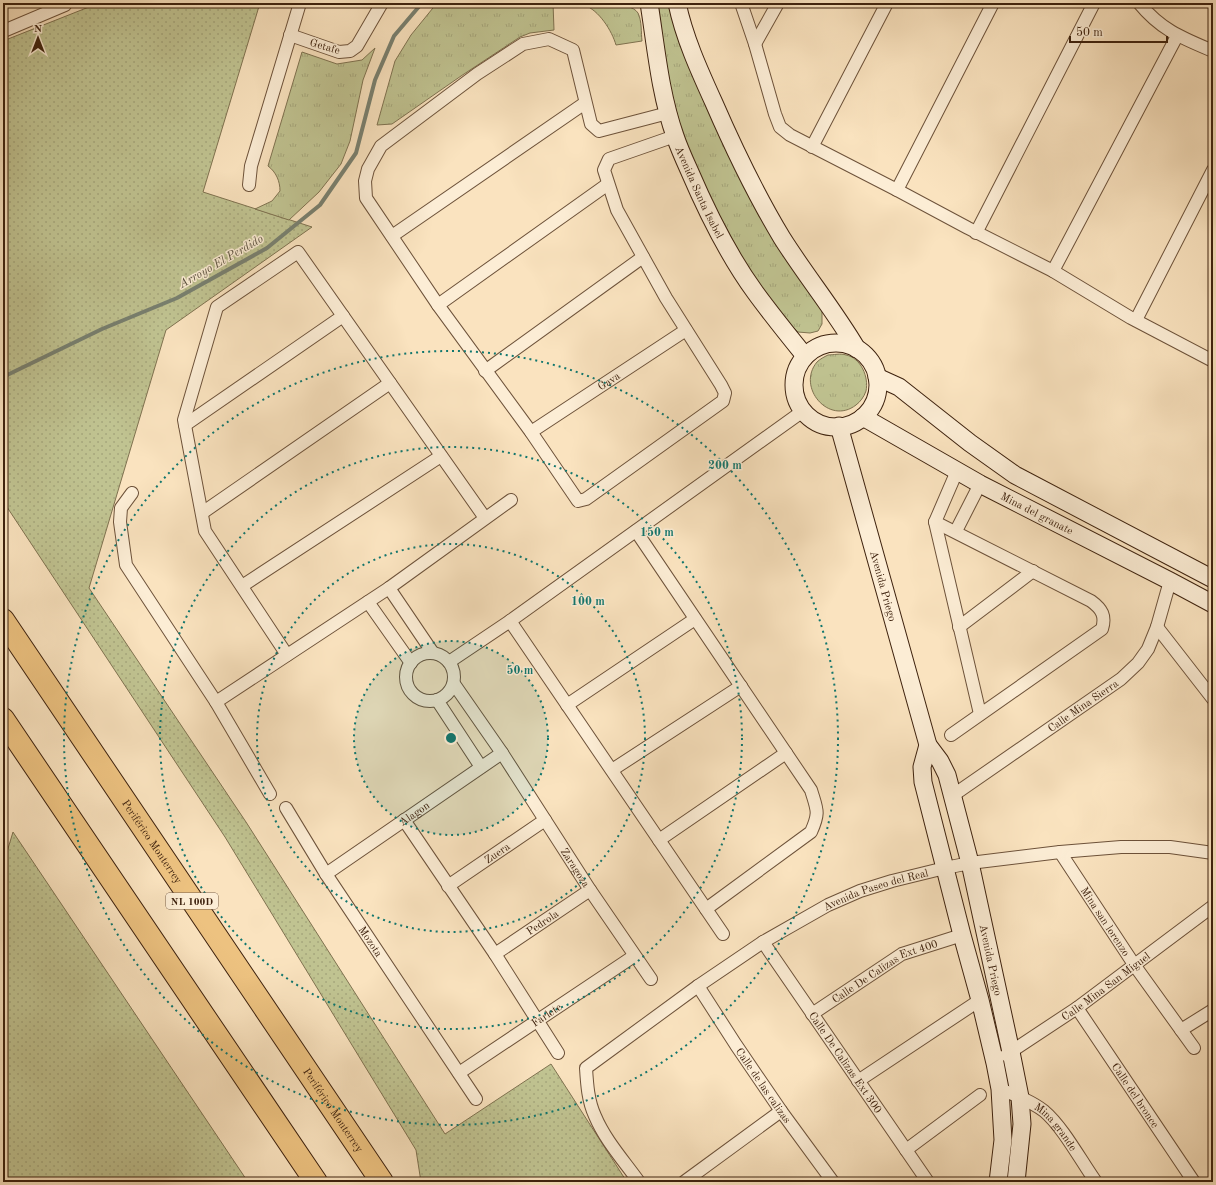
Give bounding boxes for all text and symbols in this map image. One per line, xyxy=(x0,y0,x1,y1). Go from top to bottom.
north arrow xyxy=(18,18,58,58)
scale bar xyxy=(1070,18,1167,44)
text: N xyxy=(34,24,43,35)
text: 50 m xyxy=(1076,26,1103,39)
street label: Getafe xyxy=(308,38,341,57)
street label: Avenida Santa Isabel xyxy=(672,145,725,241)
water label: Arroyo El Perdido xyxy=(176,233,266,291)
street label: Gava xyxy=(596,371,623,393)
text: 200 m xyxy=(708,460,742,472)
street label: Mina del granate xyxy=(998,491,1075,538)
text: 150 m xyxy=(640,526,674,539)
street label: Avenida Priego xyxy=(867,550,897,623)
text: 100 m xyxy=(571,596,605,608)
text: 50 m xyxy=(507,664,534,677)
street label: Calle Mina Sierra xyxy=(1046,678,1121,735)
centre of rings xyxy=(444,731,458,745)
street label: Periférico Monterrey xyxy=(119,798,183,886)
street label: Alagon xyxy=(398,800,432,829)
street label: Zuera xyxy=(483,841,513,866)
street label: Zaragoza xyxy=(558,847,591,890)
street label: Avenida Paseo del Real xyxy=(822,868,930,914)
street label: Mina san lorenzo xyxy=(1078,886,1131,959)
road number: NL 100D xyxy=(166,893,218,909)
street label: Pedrola xyxy=(525,908,562,938)
street label: Avenida Priego xyxy=(976,924,1003,997)
street label: Mozota xyxy=(355,925,384,960)
street label: Calle De Calizas Ext 400 xyxy=(831,939,939,1006)
street label: Calle Mina San Miguel xyxy=(1060,951,1153,1024)
street label: Farlete xyxy=(530,1002,564,1030)
street label: Calle De Calizas Ext 300 xyxy=(806,1011,883,1116)
street label: Calle de las calizas xyxy=(733,1047,792,1126)
street label: Calle del bronce xyxy=(1109,1062,1160,1130)
street label: Periférico Monterrey xyxy=(300,1067,364,1155)
street label: Mina grande xyxy=(1032,1102,1078,1153)

